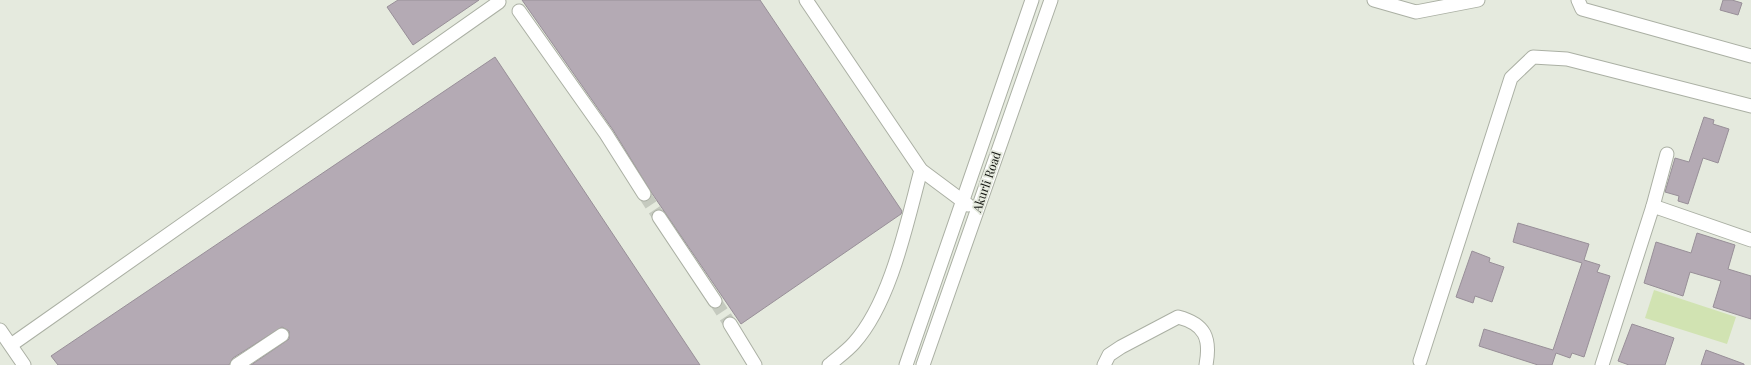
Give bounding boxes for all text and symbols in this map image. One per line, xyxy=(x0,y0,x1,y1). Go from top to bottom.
street label: Akurli Road xyxy=(968,149,1004,215)

